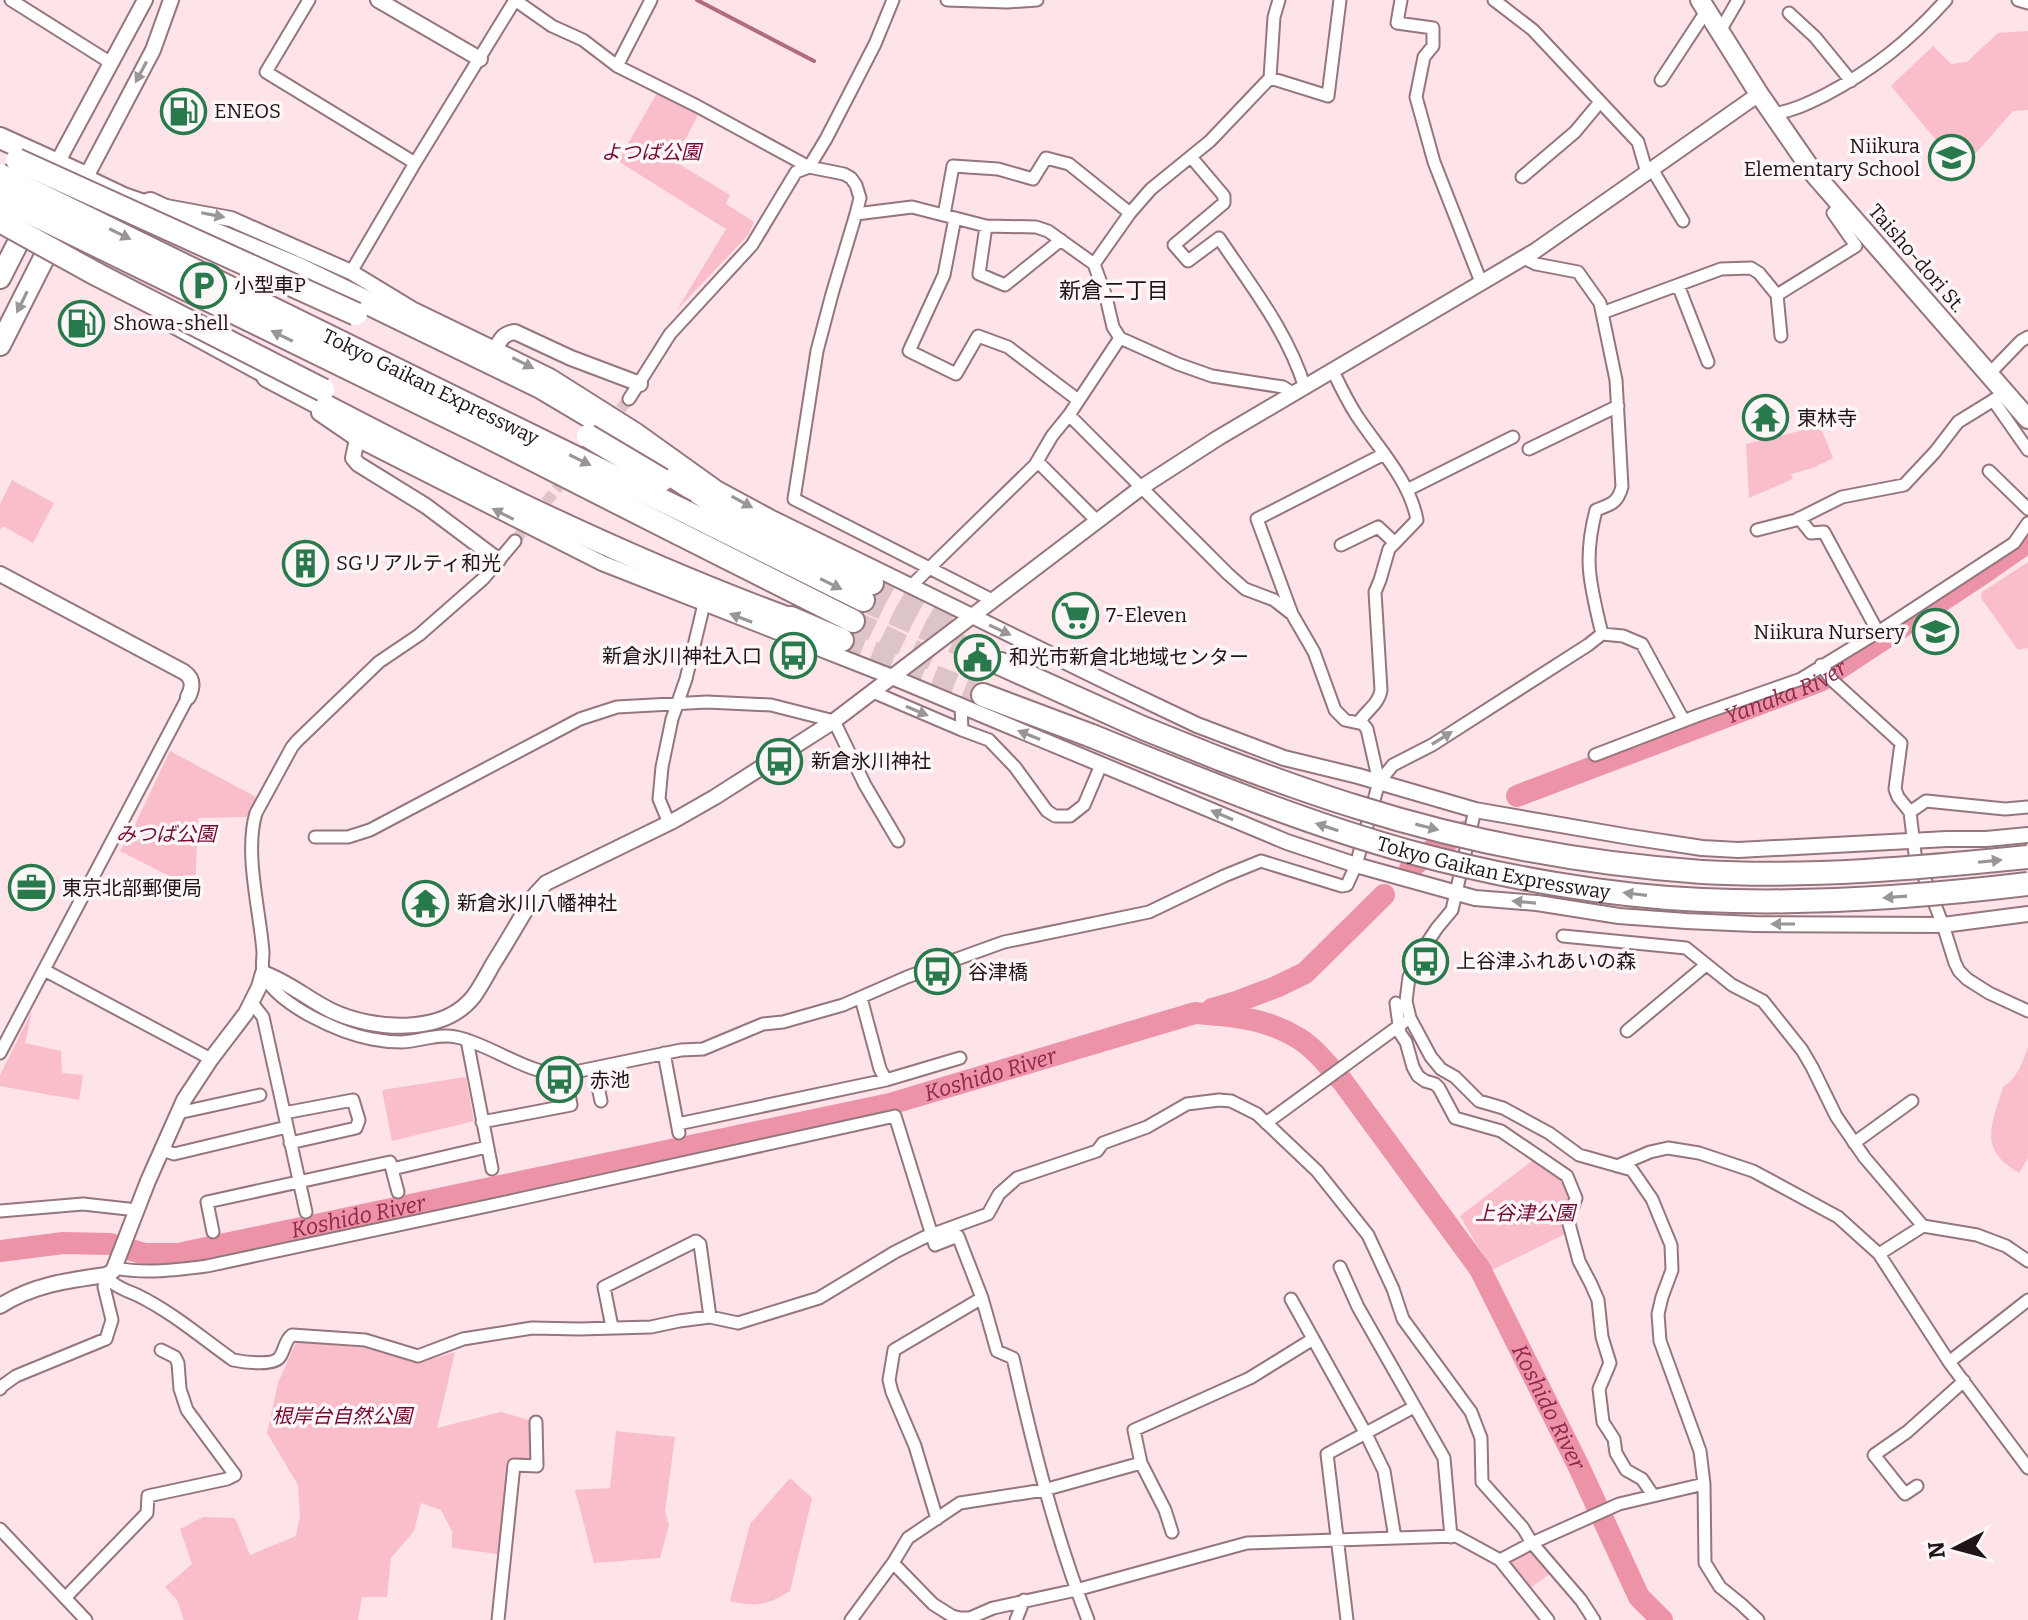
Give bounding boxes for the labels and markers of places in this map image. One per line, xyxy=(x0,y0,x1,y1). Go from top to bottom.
fuel station icon: ENEOS xyxy=(159,87,207,135)
place label: ENEOS xyxy=(214,99,281,123)
school or university icon: Niikura Elementary School xyxy=(1927,133,1975,181)
place label: Niikura Elementary School xyxy=(1744,134,1920,181)
parking icon: 小型車P xyxy=(179,261,227,309)
place label: 小型車P xyxy=(234,273,306,297)
fuel station icon: Showa-shell xyxy=(58,299,106,347)
place label: Showa-shell xyxy=(113,311,229,335)
temple icon: 東林寺 xyxy=(1742,394,1790,442)
place label: 東林寺 xyxy=(1797,406,1857,430)
building icon: SGリアルティ和光 xyxy=(281,539,329,587)
place label: SGリアルティ和光 xyxy=(336,551,501,575)
supermarket icon: 7-Eleven xyxy=(1051,591,1099,639)
place label: 7-Eleven xyxy=(1106,603,1187,627)
school or university icon: Niikura Nursery xyxy=(1912,608,1960,656)
place label: Niikura Nursery xyxy=(1754,620,1905,644)
bus stop icon: 新倉氷川神社入口 xyxy=(769,632,817,680)
public building icon: 和光市新倉北地域センター xyxy=(954,633,1002,681)
place label: 新倉氷川神社入口 xyxy=(602,644,762,668)
place label: 和光市新倉北地域センター xyxy=(1009,645,1249,669)
bus stop icon: 新倉氷川神社 xyxy=(756,737,804,785)
place label: 新倉氷川神社 xyxy=(811,749,931,773)
office icon: 東京北部郵便局 xyxy=(7,864,55,912)
place label: 東京北部郵便局 xyxy=(62,876,202,900)
temple icon: 新倉氷川八幡神社 xyxy=(402,879,450,927)
place label: 新倉氷川八幡神社 xyxy=(457,891,617,915)
bus stop icon: 上谷津ふれあいの森 xyxy=(1401,937,1449,985)
bus stop icon: 谷津橋 xyxy=(913,948,961,996)
place label: 上谷津ふれあいの森 xyxy=(1456,949,1636,973)
place label: 谷津橋 xyxy=(968,960,1028,984)
bus stop icon: 赤池 xyxy=(535,1056,583,1104)
place label: 赤池 xyxy=(590,1068,630,1092)

